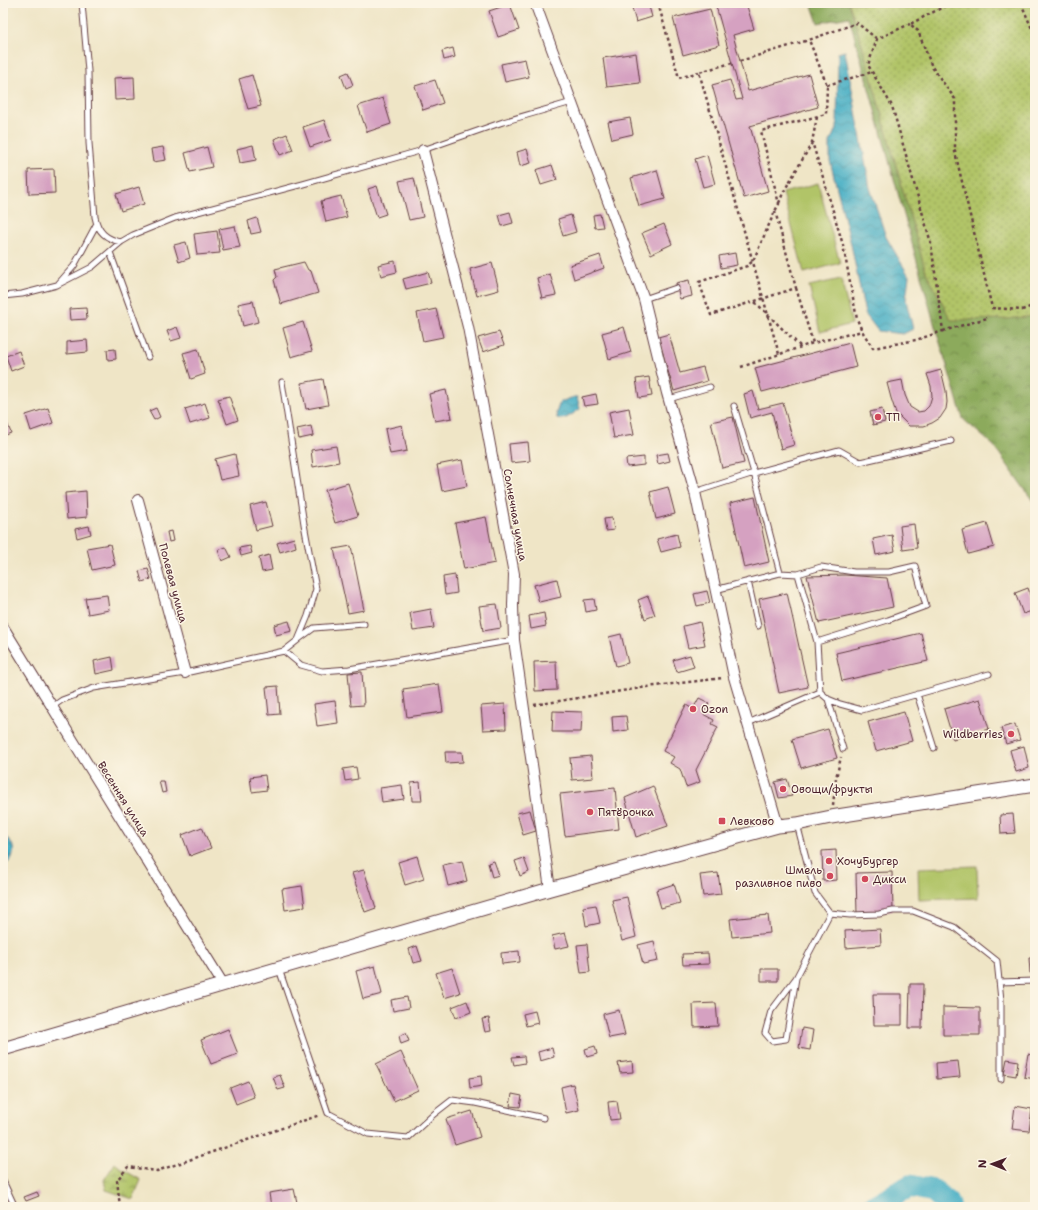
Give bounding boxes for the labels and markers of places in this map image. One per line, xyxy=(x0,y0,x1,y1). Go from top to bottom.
place label: ТП xyxy=(886,410,900,425)
marker: ТП xyxy=(873,412,883,422)
place label: Ozon xyxy=(701,702,729,717)
marker: Ozon xyxy=(688,704,698,714)
place label: Wildberries xyxy=(943,727,1003,742)
marker: Wildberries xyxy=(1006,729,1016,739)
place label: Овощи/фрукты xyxy=(791,782,873,797)
marker: Овощи/фрукты xyxy=(778,784,788,794)
place label: Пятёрочка xyxy=(598,805,654,820)
marker: Пятёрочка xyxy=(585,807,595,817)
place label: Левково xyxy=(730,814,775,829)
marker: Левково xyxy=(717,816,727,826)
place label: ХочуБургер xyxy=(837,854,899,869)
marker: ХочуБургер xyxy=(824,856,834,866)
place label: Шмель разливное пиво xyxy=(735,863,822,891)
marker: Шмель разливное пиво xyxy=(825,871,835,881)
place label: Дикси xyxy=(873,872,906,887)
marker: Дикси xyxy=(860,874,870,884)

